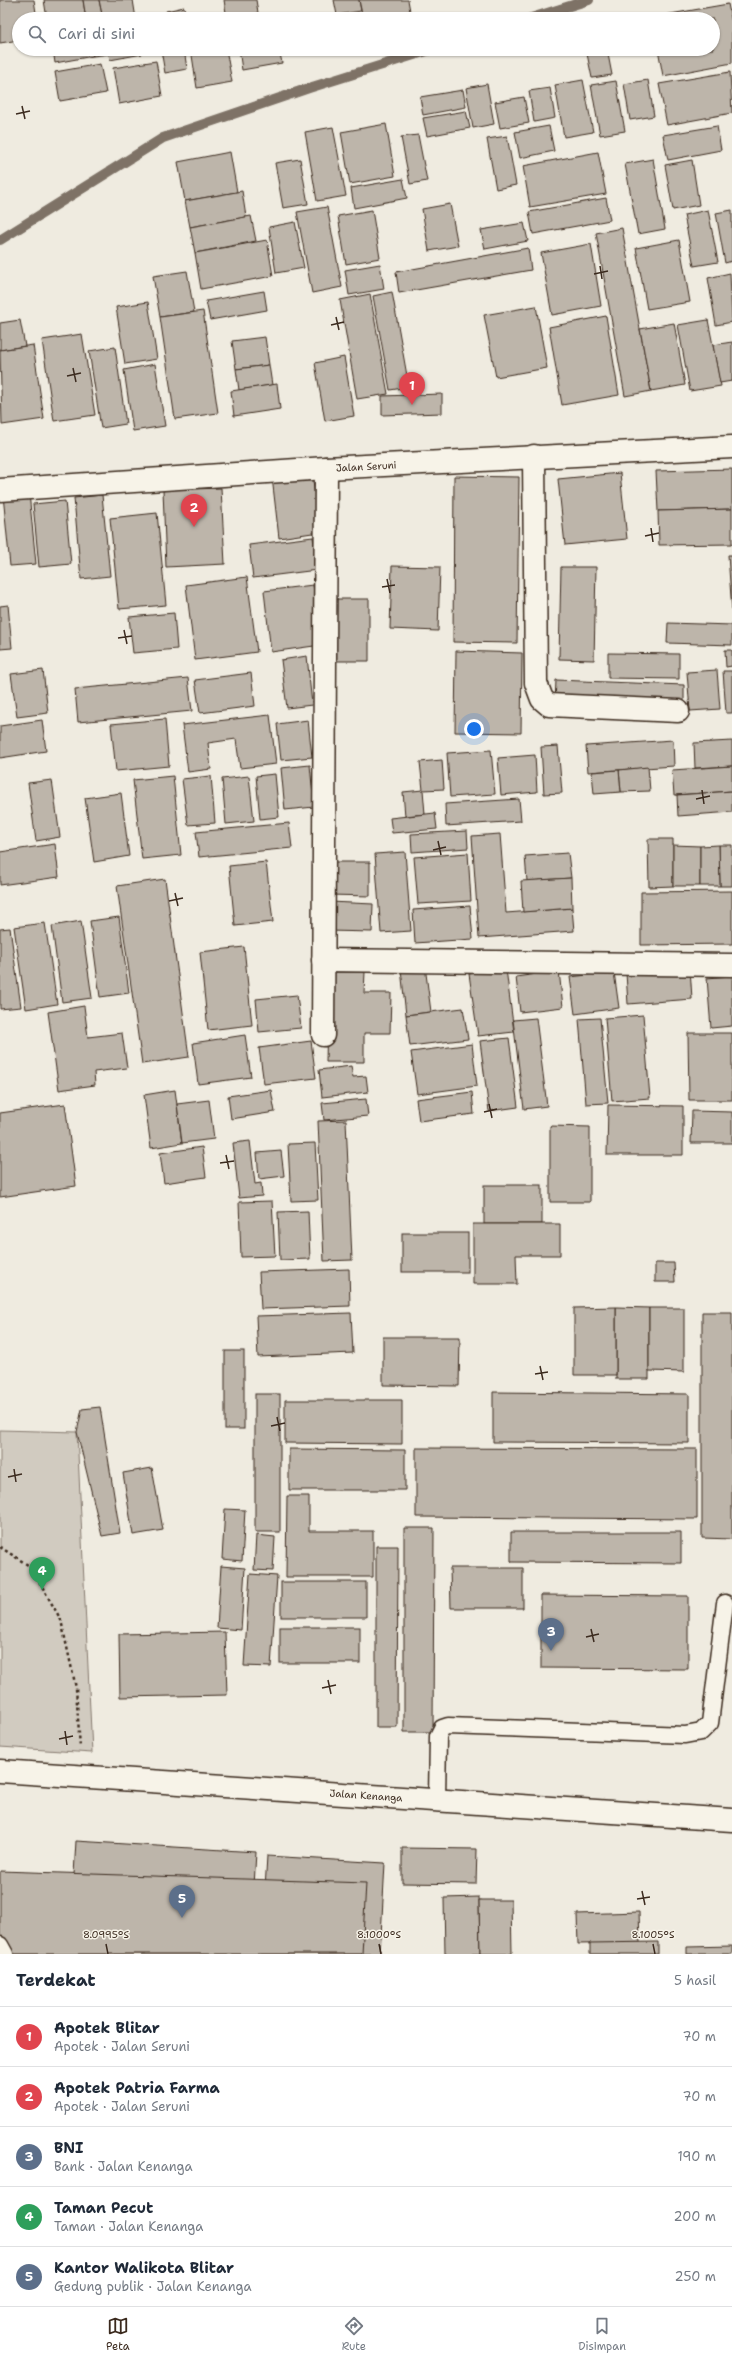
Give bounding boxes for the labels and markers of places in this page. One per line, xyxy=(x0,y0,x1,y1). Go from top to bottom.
pin: 1 xyxy=(399,372,425,405)
pin: 2 xyxy=(181,494,207,527)
pin: 4 xyxy=(29,1557,55,1590)
pin: 3 xyxy=(538,1618,564,1651)
pin: 5 xyxy=(169,1885,195,1918)

